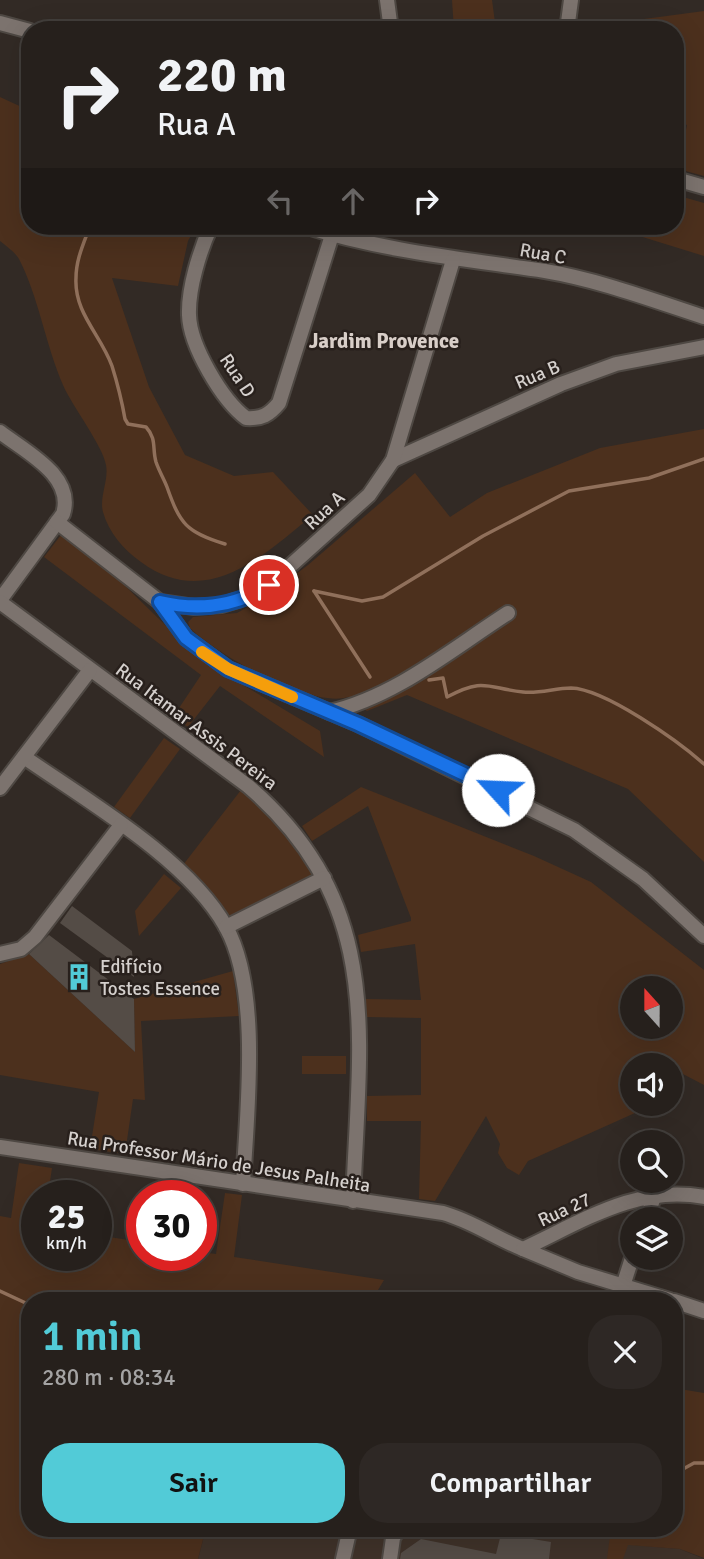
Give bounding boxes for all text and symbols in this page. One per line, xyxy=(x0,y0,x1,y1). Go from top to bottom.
text: 220 m xyxy=(157,45,287,105)
icon: right xyxy=(42,49,133,140)
text: Rua A xyxy=(157,105,236,144)
icon: left xyxy=(261,182,299,220)
icon: ahead xyxy=(334,182,372,220)
icon: right xyxy=(407,182,445,220)
street label: Rua C xyxy=(518,238,568,270)
district label: Jardim Provence xyxy=(309,328,459,354)
street label: Rua D xyxy=(214,349,260,402)
street label: Rua B xyxy=(511,355,564,395)
street label: Rua A xyxy=(299,486,350,535)
pin xyxy=(239,555,299,615)
icon: arrive xyxy=(250,566,288,604)
street label: Rua Itamar Assis Pereira xyxy=(111,658,282,796)
position arrow xyxy=(461,753,535,827)
place label: Edifício Tostes Essence xyxy=(100,955,220,1001)
building icon: Edifício Tostes Essence xyxy=(64,962,94,992)
north arrow xyxy=(620,976,682,1040)
map controls xyxy=(620,976,683,1270)
button: sound xyxy=(620,1053,683,1116)
street label: Rua Professor Mário de Jesus Palheita xyxy=(65,1126,372,1198)
button: search xyxy=(620,1130,683,1193)
speed limit sign: 30 xyxy=(126,1180,217,1271)
street label: Rua 27 xyxy=(534,1187,595,1233)
text: 25 xyxy=(48,1195,85,1238)
button: layers xyxy=(620,1207,683,1270)
text: km/h xyxy=(46,1232,87,1254)
text: 1 min xyxy=(42,1311,143,1362)
button: close xyxy=(588,1315,662,1389)
text: 280 m · 08:34 xyxy=(42,1363,176,1392)
button: Sair xyxy=(42,1443,345,1523)
button: Compartilhar xyxy=(359,1443,662,1523)

